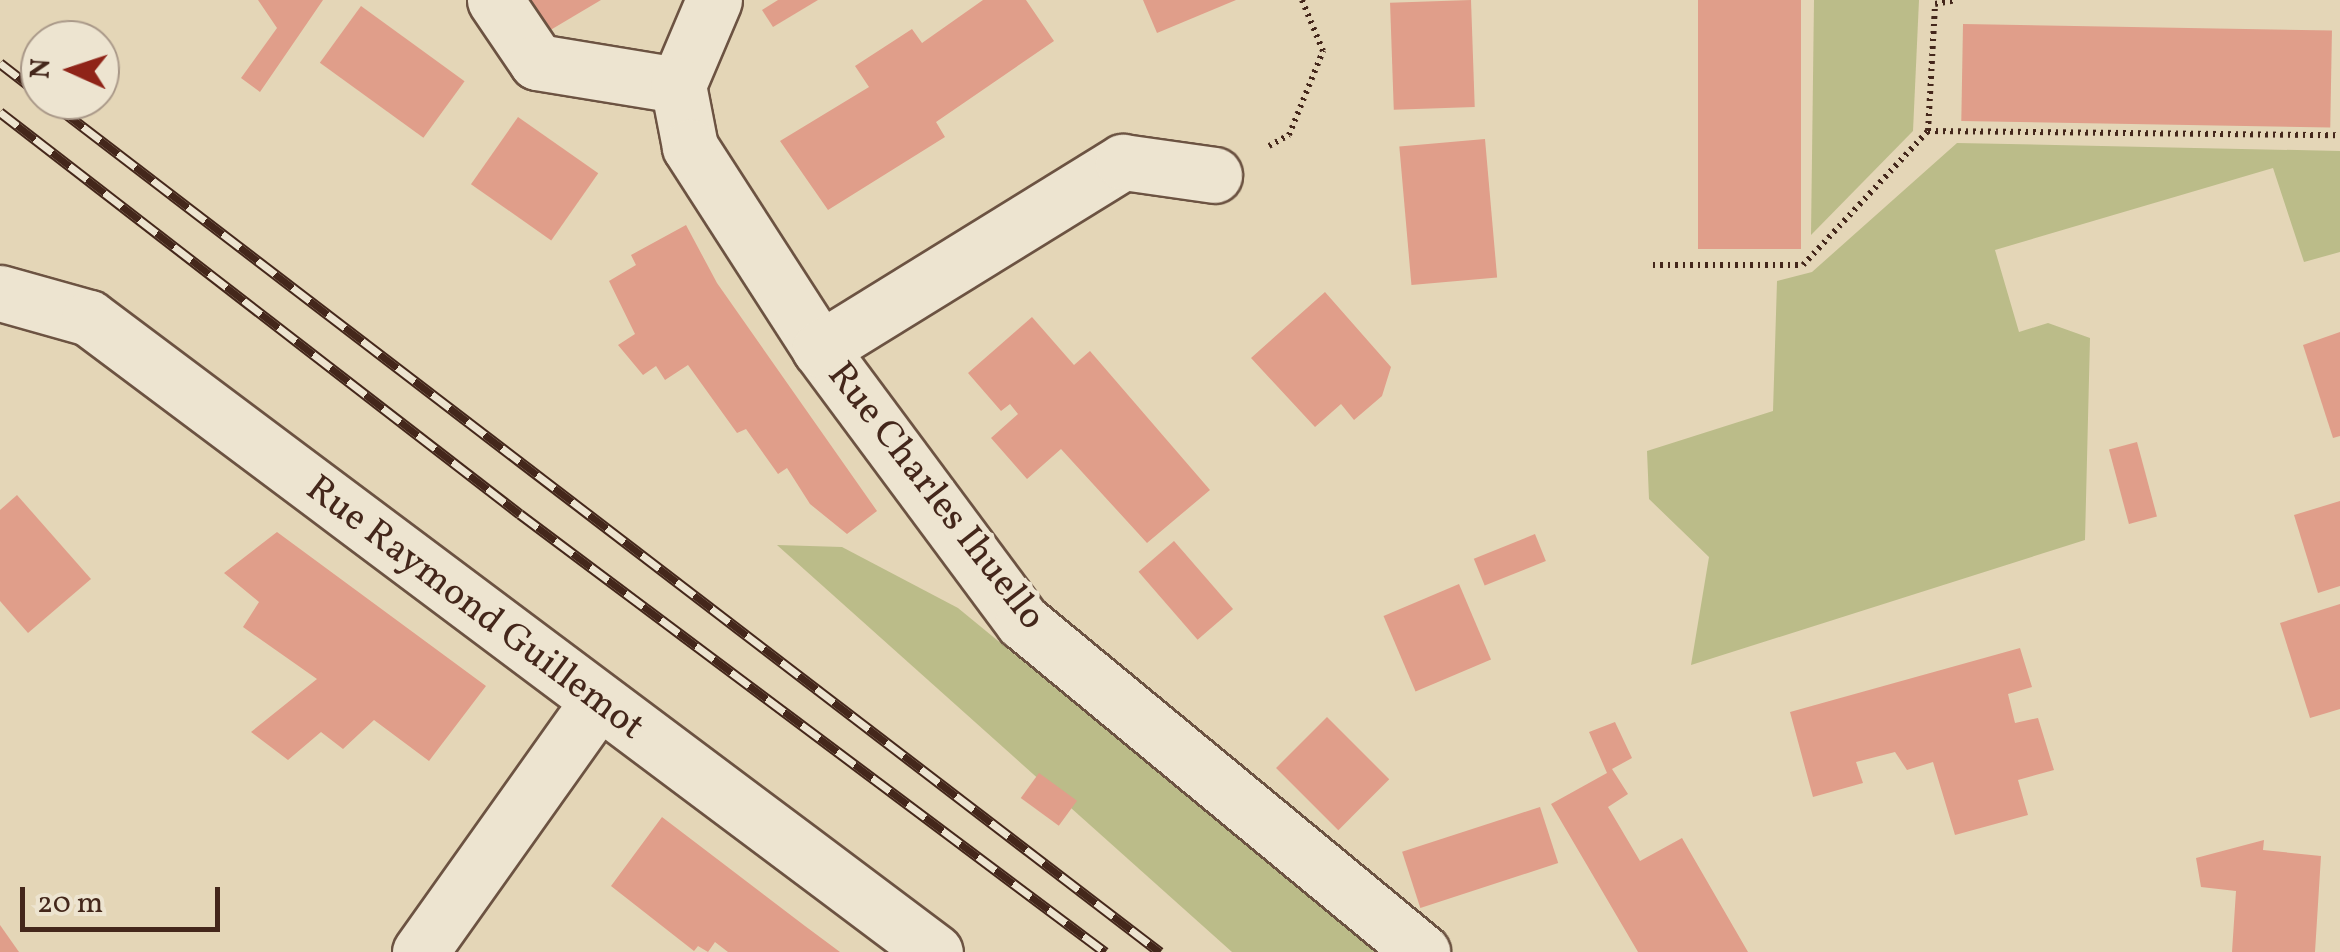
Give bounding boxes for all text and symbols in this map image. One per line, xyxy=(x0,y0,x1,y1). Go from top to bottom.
north arrow xyxy=(20,20,120,120)
text: N xyxy=(22,57,62,80)
street label: Rue Charles Ihuello xyxy=(816,354,1054,640)
street label: Rue Raymond Guillemot xyxy=(296,467,652,751)
scale bar xyxy=(25,867,225,929)
text: 20 m xyxy=(37,883,103,925)

